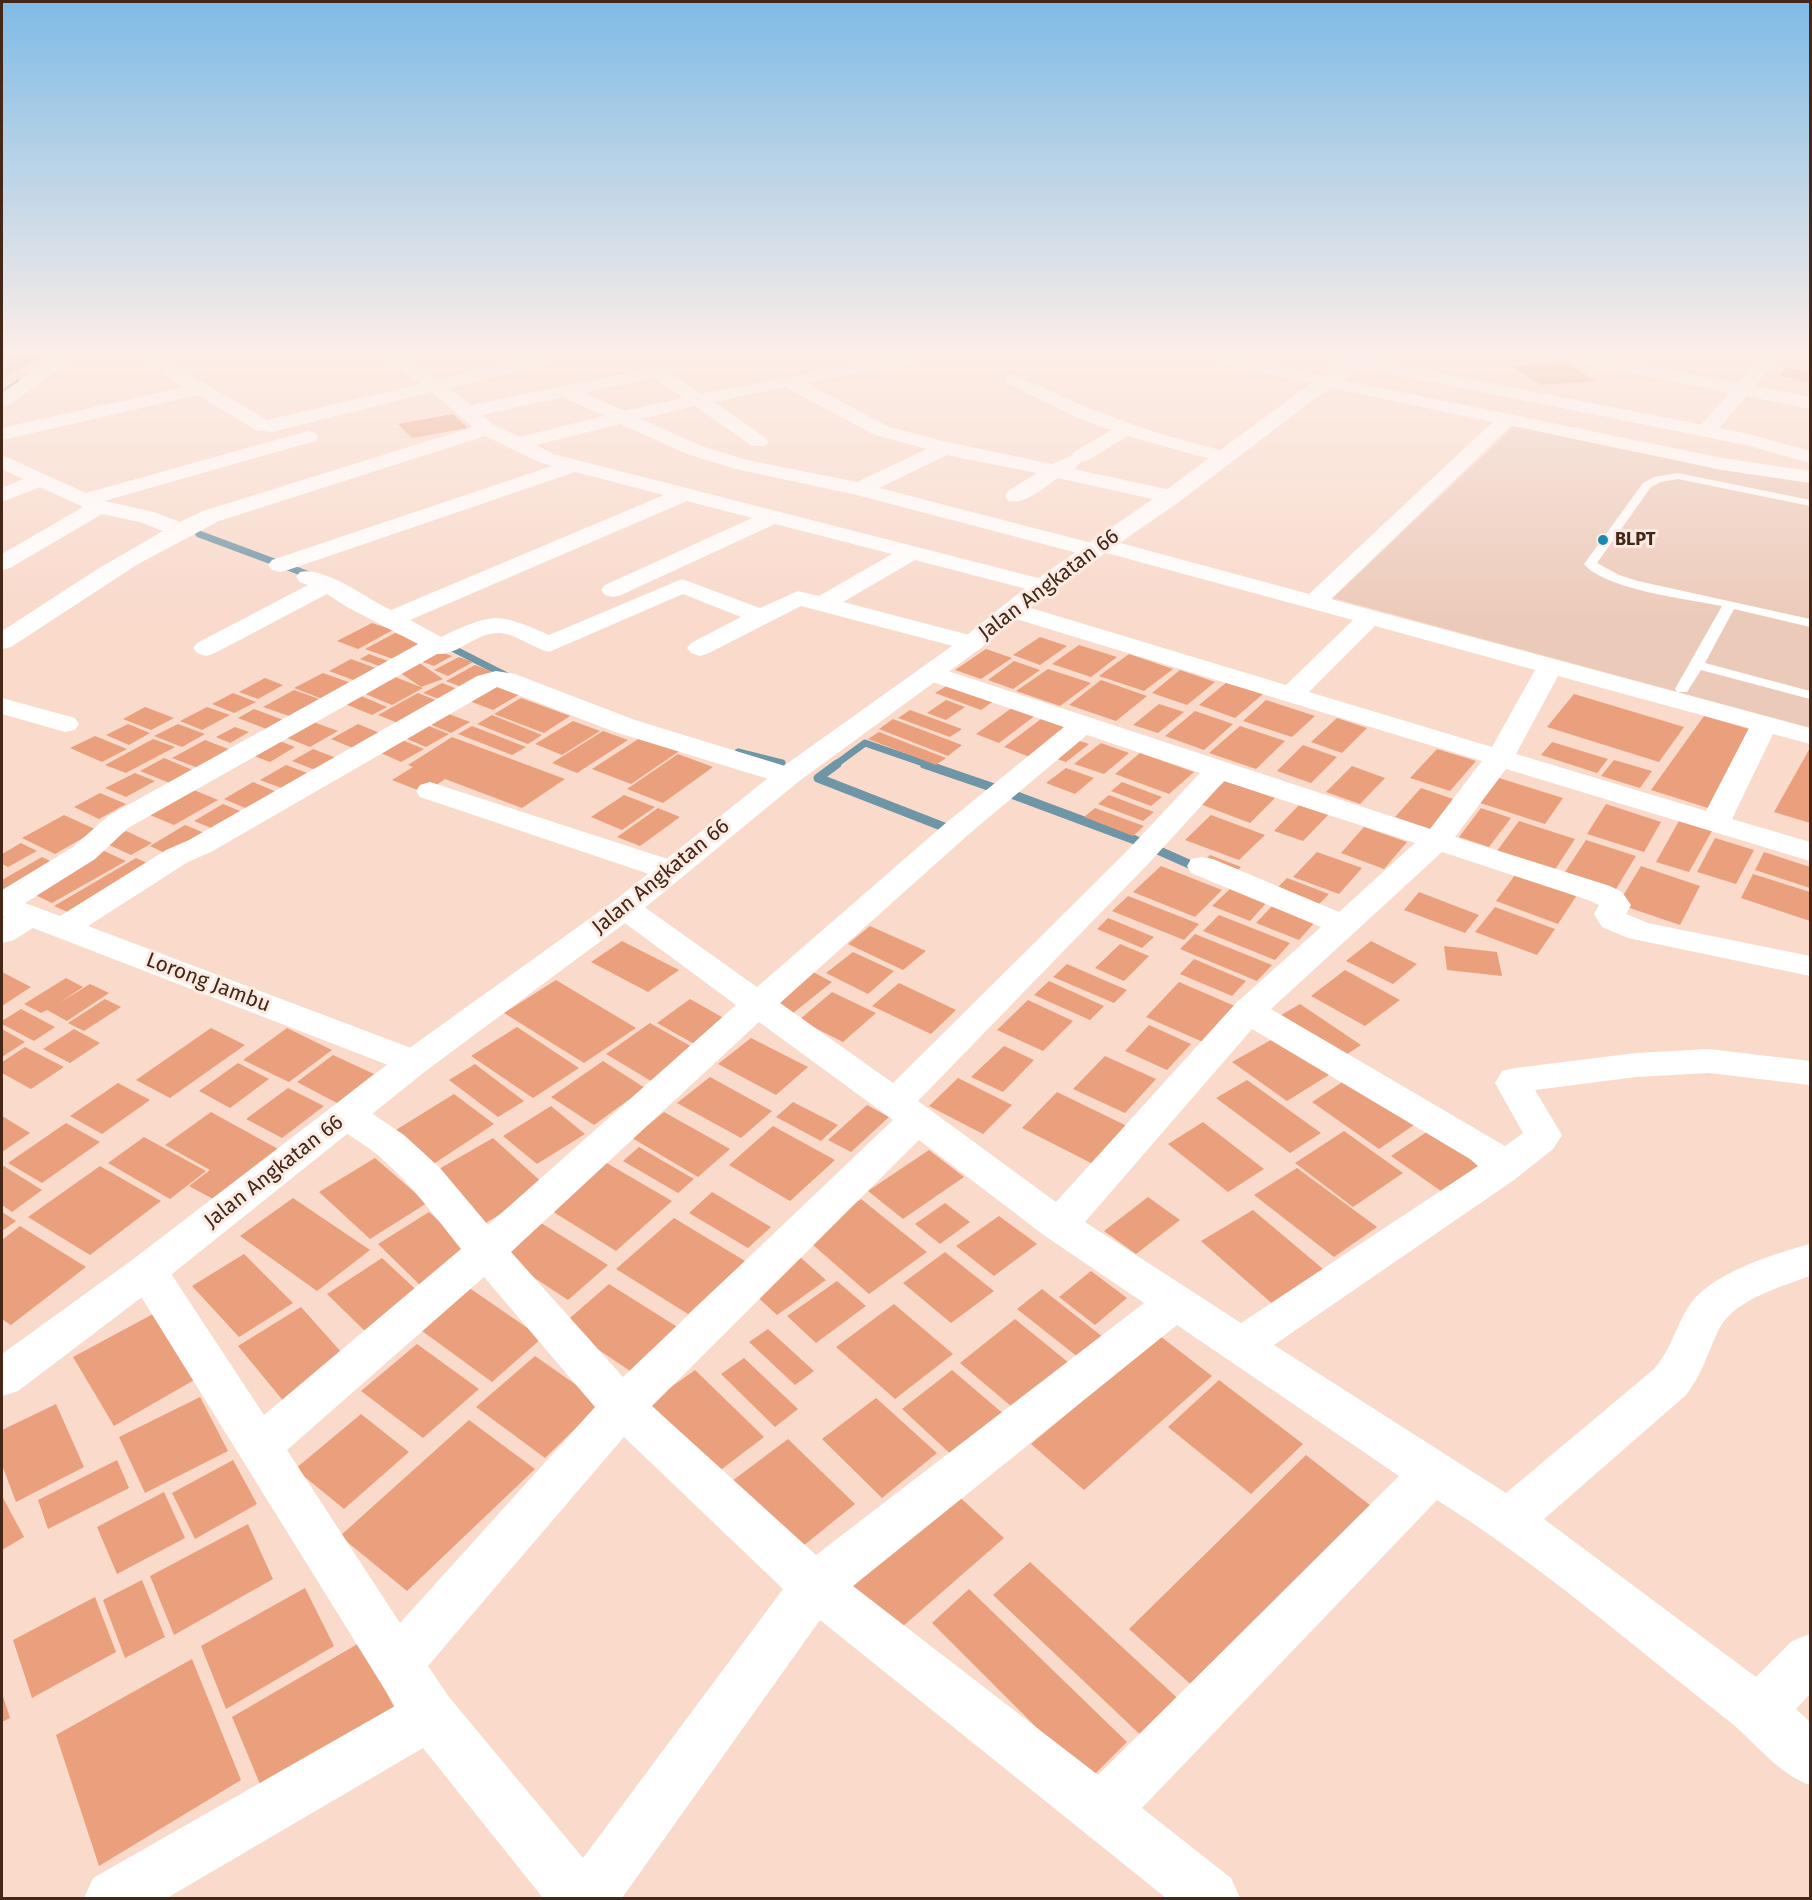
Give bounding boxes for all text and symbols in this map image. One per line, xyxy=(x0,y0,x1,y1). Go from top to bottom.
street label: Jalan Angkatan 66 xyxy=(974,524,1124,646)
place label: BLPT xyxy=(1615,529,1655,551)
marker: BLPT xyxy=(1596,533,1610,547)
street label: Jalan Angkatan 66 xyxy=(587,814,735,940)
street label: Lorong Jambu xyxy=(142,948,274,1018)
street label: Jalan Angkatan 66 xyxy=(200,1110,348,1234)

